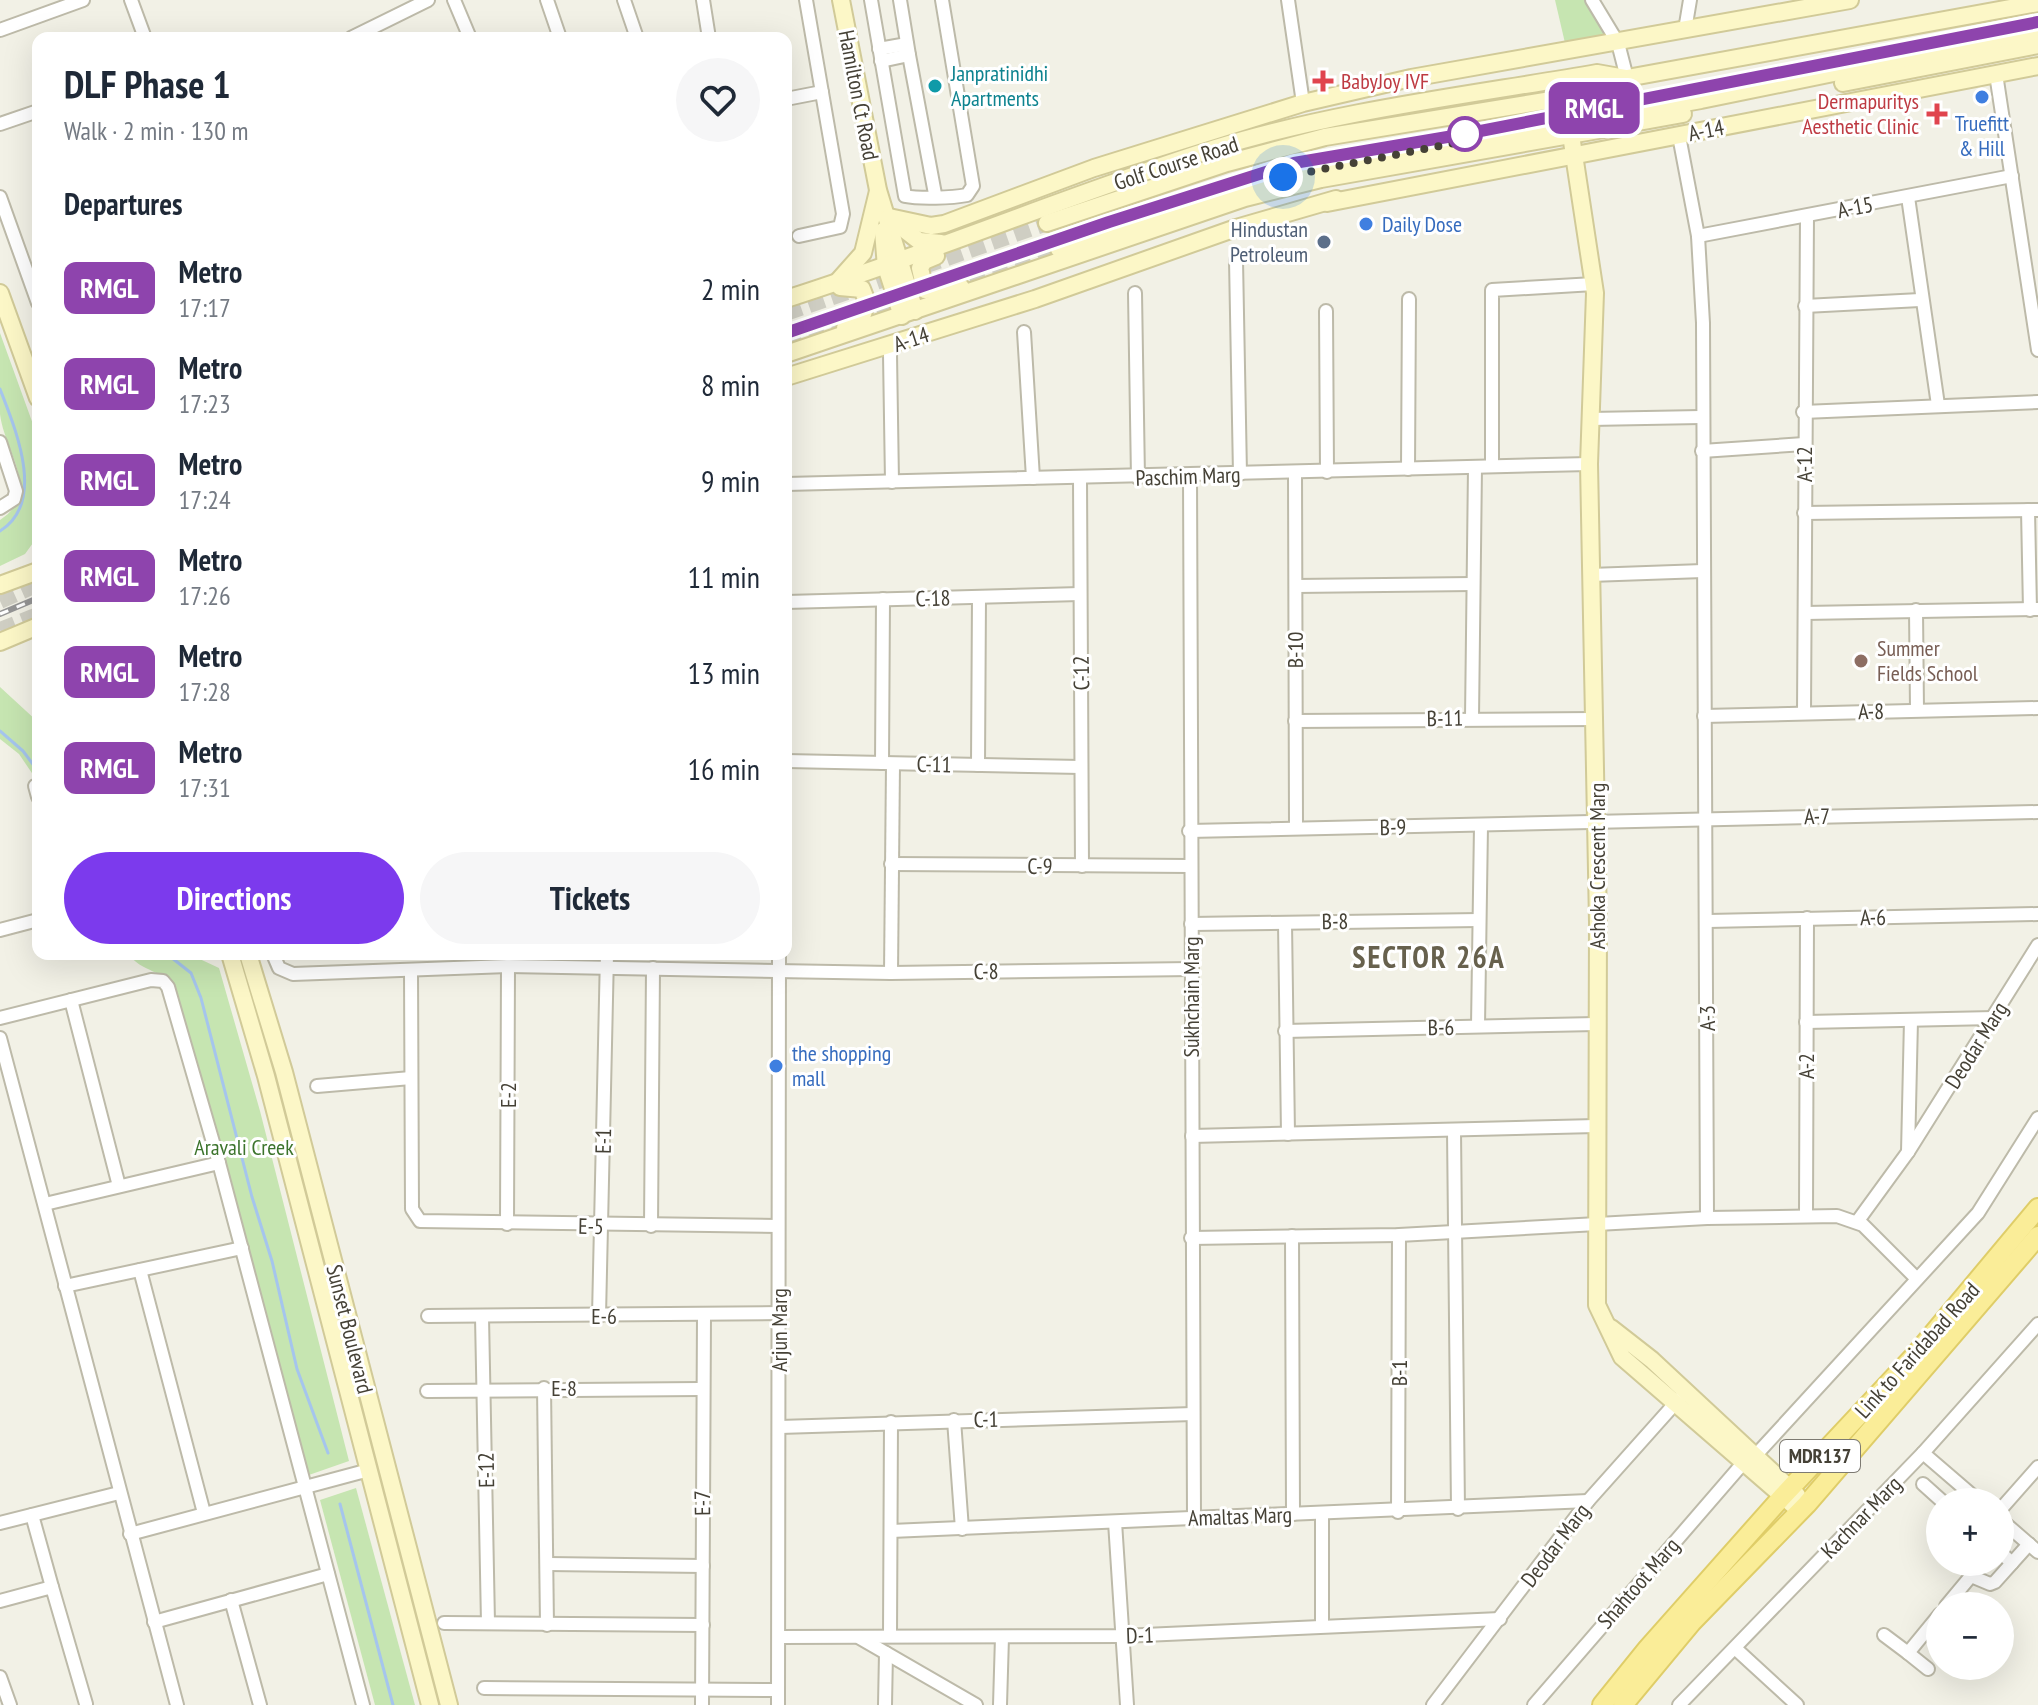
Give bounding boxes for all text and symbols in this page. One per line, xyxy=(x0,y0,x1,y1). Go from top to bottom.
street label: Hamilton Ct Road xyxy=(833,27,885,163)
button: heart xyxy=(676,58,760,142)
text: DLF Phase 1 xyxy=(64,59,231,108)
place label: Janpratinidhi Apartments xyxy=(950,59,1048,112)
place label: BabyJoy IVF xyxy=(1341,67,1429,95)
marker: BabyJoy IVF xyxy=(1312,70,1334,92)
marker: Janpratinidhi Apartments xyxy=(926,77,944,95)
line badge: RMGL xyxy=(1538,82,1650,134)
place label: Dermapuritys Aesthetic Clinic xyxy=(1802,87,1919,140)
marker: Truefitt & Hill xyxy=(1973,88,1991,106)
text: RMGL xyxy=(1565,89,1623,126)
marker: Dermapuritys Aesthetic Clinic xyxy=(1926,103,1948,125)
place label: Truefitt & Hill xyxy=(1955,109,2009,162)
street label: A-14 xyxy=(1686,113,1726,147)
text: Walk · 2 min · 130 m xyxy=(64,114,248,147)
unlabelled marker xyxy=(1448,117,1482,151)
street label: Golf Course Road xyxy=(1110,130,1242,196)
your location xyxy=(1263,157,1303,197)
text: Departures xyxy=(64,184,182,223)
street label: A-15 xyxy=(1835,190,1875,224)
place label: Daily Dose xyxy=(1382,210,1462,238)
place label: Hindustan Petroleum xyxy=(1230,215,1308,268)
marker: Daily Dose xyxy=(1357,215,1375,233)
marker: Hindustan Petroleum xyxy=(1315,233,1333,251)
text: Metro xyxy=(179,252,242,291)
text: RMGL xyxy=(80,269,139,306)
text: 2 min xyxy=(701,269,760,308)
text: 17:17 xyxy=(179,291,231,324)
street label: A-14 xyxy=(890,320,932,358)
text: Metro xyxy=(179,348,242,387)
text: RMGL xyxy=(80,365,139,402)
text: 8 min xyxy=(701,365,760,404)
text: 17:23 xyxy=(179,387,231,420)
text: Metro xyxy=(179,444,242,483)
street label: A-12 xyxy=(1790,446,1818,482)
street label: Paschim Marg xyxy=(1135,460,1241,492)
text: RMGL xyxy=(80,461,139,498)
text: 9 min xyxy=(701,461,760,500)
text: 17:24 xyxy=(179,483,231,516)
text: Metro xyxy=(179,540,242,579)
text: RMGL xyxy=(80,557,139,594)
text: 11 min xyxy=(687,557,760,596)
text: 17:26 xyxy=(179,579,231,612)
street label: C-18 xyxy=(915,583,951,613)
street label: B-10 xyxy=(1281,632,1309,668)
place label: Summer Fields School xyxy=(1877,634,1979,687)
text: Metro xyxy=(179,636,242,675)
marker: Summer Fields School xyxy=(1852,652,1870,670)
text: RMGL xyxy=(80,653,139,690)
text: 13 min xyxy=(687,653,760,692)
street label: C-12 xyxy=(1067,655,1095,691)
text: 17:28 xyxy=(179,675,231,708)
street label: A-8 xyxy=(1858,697,1884,725)
street label: B-11 xyxy=(1426,704,1464,732)
text: Metro xyxy=(179,732,242,771)
text: RMGL xyxy=(80,749,139,786)
text: 16 min xyxy=(687,749,760,788)
street label: C-11 xyxy=(916,750,952,778)
text: 17:31 xyxy=(179,771,231,804)
street label: Ashoka Crescent Marg xyxy=(1583,783,1611,949)
street label: A-7 xyxy=(1804,802,1830,830)
street label: B-9 xyxy=(1379,813,1407,841)
button: Directions xyxy=(64,852,404,944)
button: Tickets xyxy=(420,852,760,944)
street label: C-9 xyxy=(1027,852,1053,880)
street label: A-6 xyxy=(1860,903,1886,931)
street label: B-8 xyxy=(1321,907,1349,935)
street label: Sukhchain Marg xyxy=(1177,937,1205,1057)
district label: SECTOR 26A xyxy=(1352,937,1506,976)
street label: C-8 xyxy=(973,957,999,985)
street label: Deodar Marg xyxy=(1938,996,2014,1094)
street label: A-3 xyxy=(1693,1005,1721,1031)
street label: B-6 xyxy=(1427,1013,1455,1041)
place label: the shopping mall xyxy=(792,1039,891,1092)
street label: A-2 xyxy=(1792,1053,1820,1079)
marker: the shopping mall xyxy=(767,1057,785,1075)
street label: E-2 xyxy=(494,1082,522,1108)
street label: E-1 xyxy=(589,1128,617,1154)
park label: Aravali Creek xyxy=(194,1133,294,1161)
street label: E-5 xyxy=(578,1212,604,1240)
street label: Sunset Boulevard xyxy=(320,1262,380,1396)
street label: Link to Faridabad Road xyxy=(1849,1276,1985,1424)
street label: Arjun Marg xyxy=(765,1288,793,1372)
street label: E-6 xyxy=(591,1302,617,1330)
street label: B-1 xyxy=(1385,1360,1413,1386)
street label: E-8 xyxy=(551,1374,577,1402)
street label: C-1 xyxy=(973,1405,999,1433)
road number: MDR137 xyxy=(1780,1440,1860,1472)
street label: E-12 xyxy=(472,1452,500,1488)
street label: Kachnar Marg xyxy=(1815,1470,1907,1564)
map controls xyxy=(1926,1488,2014,1680)
button: + xyxy=(1926,1488,2014,1576)
street label: E-7 xyxy=(688,1490,716,1516)
street label: Deodar Marg xyxy=(1515,1498,1595,1592)
street label: Amaltas Marg xyxy=(1188,1500,1292,1532)
street label: Shahtoot Marg xyxy=(1591,1532,1685,1634)
button: − xyxy=(1926,1592,2014,1680)
street label: D-1 xyxy=(1126,1621,1154,1649)

